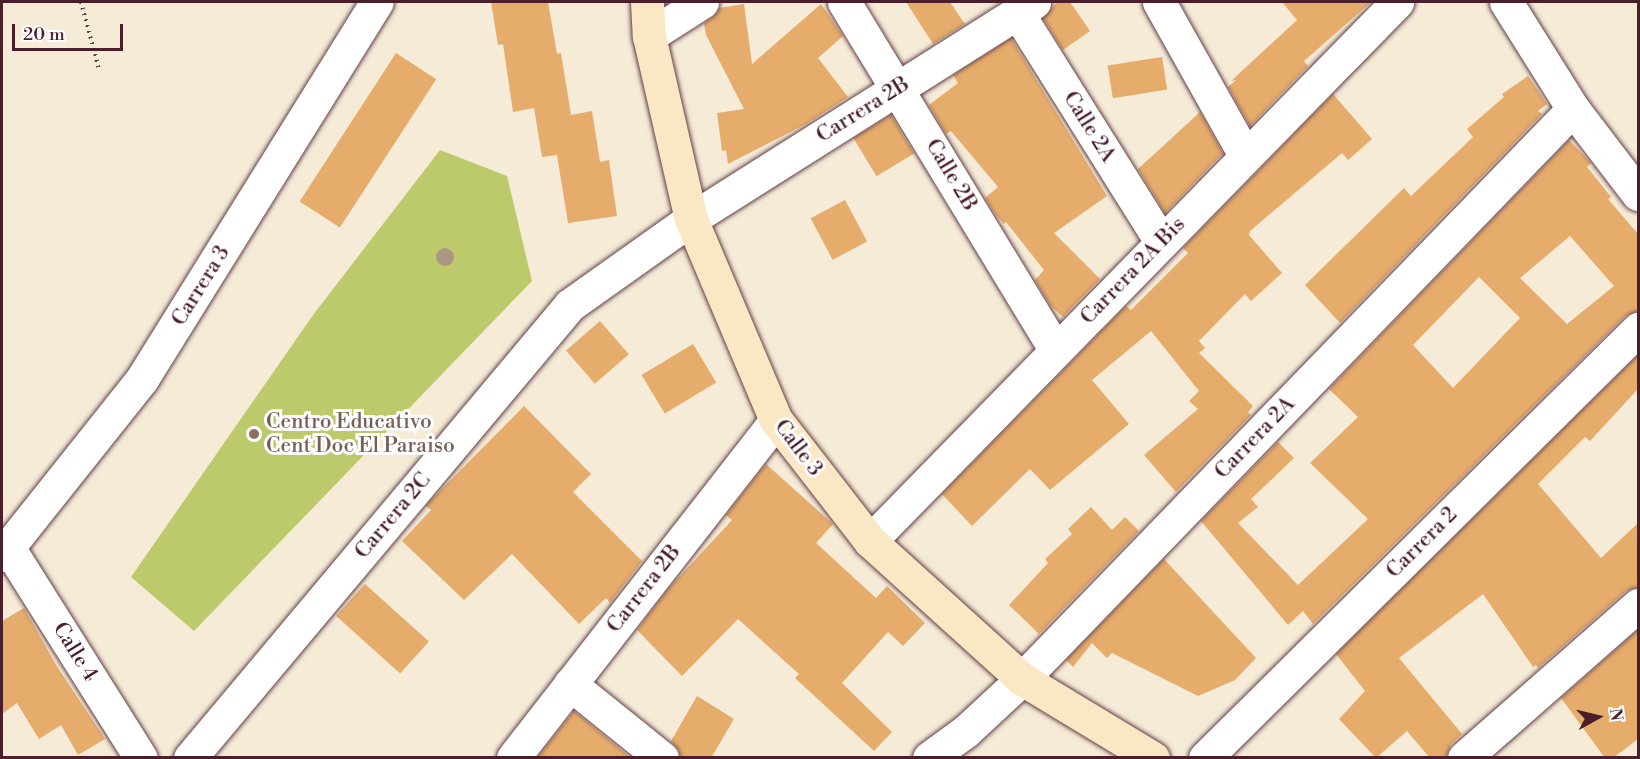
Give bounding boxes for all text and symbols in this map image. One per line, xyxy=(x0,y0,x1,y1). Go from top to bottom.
scale bar xyxy=(15,12,126,50)
text: 20 m xyxy=(23,23,65,46)
street label: Carrera 2B xyxy=(812,72,914,148)
street label: Calle 2A xyxy=(1057,87,1121,167)
street label: Calle 2B xyxy=(920,135,982,215)
street label: Carrera 2A Bis xyxy=(1075,212,1191,330)
street label: Carrera 3 xyxy=(167,241,235,331)
street label: Carrera 2A xyxy=(1210,392,1300,484)
place label: Centro Educativo Cent Doc El Paraiso xyxy=(266,409,455,459)
street label: Calle 3 xyxy=(769,415,827,481)
marker: Centro Educativo Cent Doc El Paraiso xyxy=(247,427,261,441)
street label: Carrera 2C xyxy=(350,468,436,564)
street label: Carrera 2 xyxy=(1381,502,1463,584)
street label: Carrera 2B xyxy=(602,540,686,638)
street label: Calle 4 xyxy=(47,618,103,686)
north arrow xyxy=(1568,687,1628,747)
text: N xyxy=(1605,707,1627,722)

